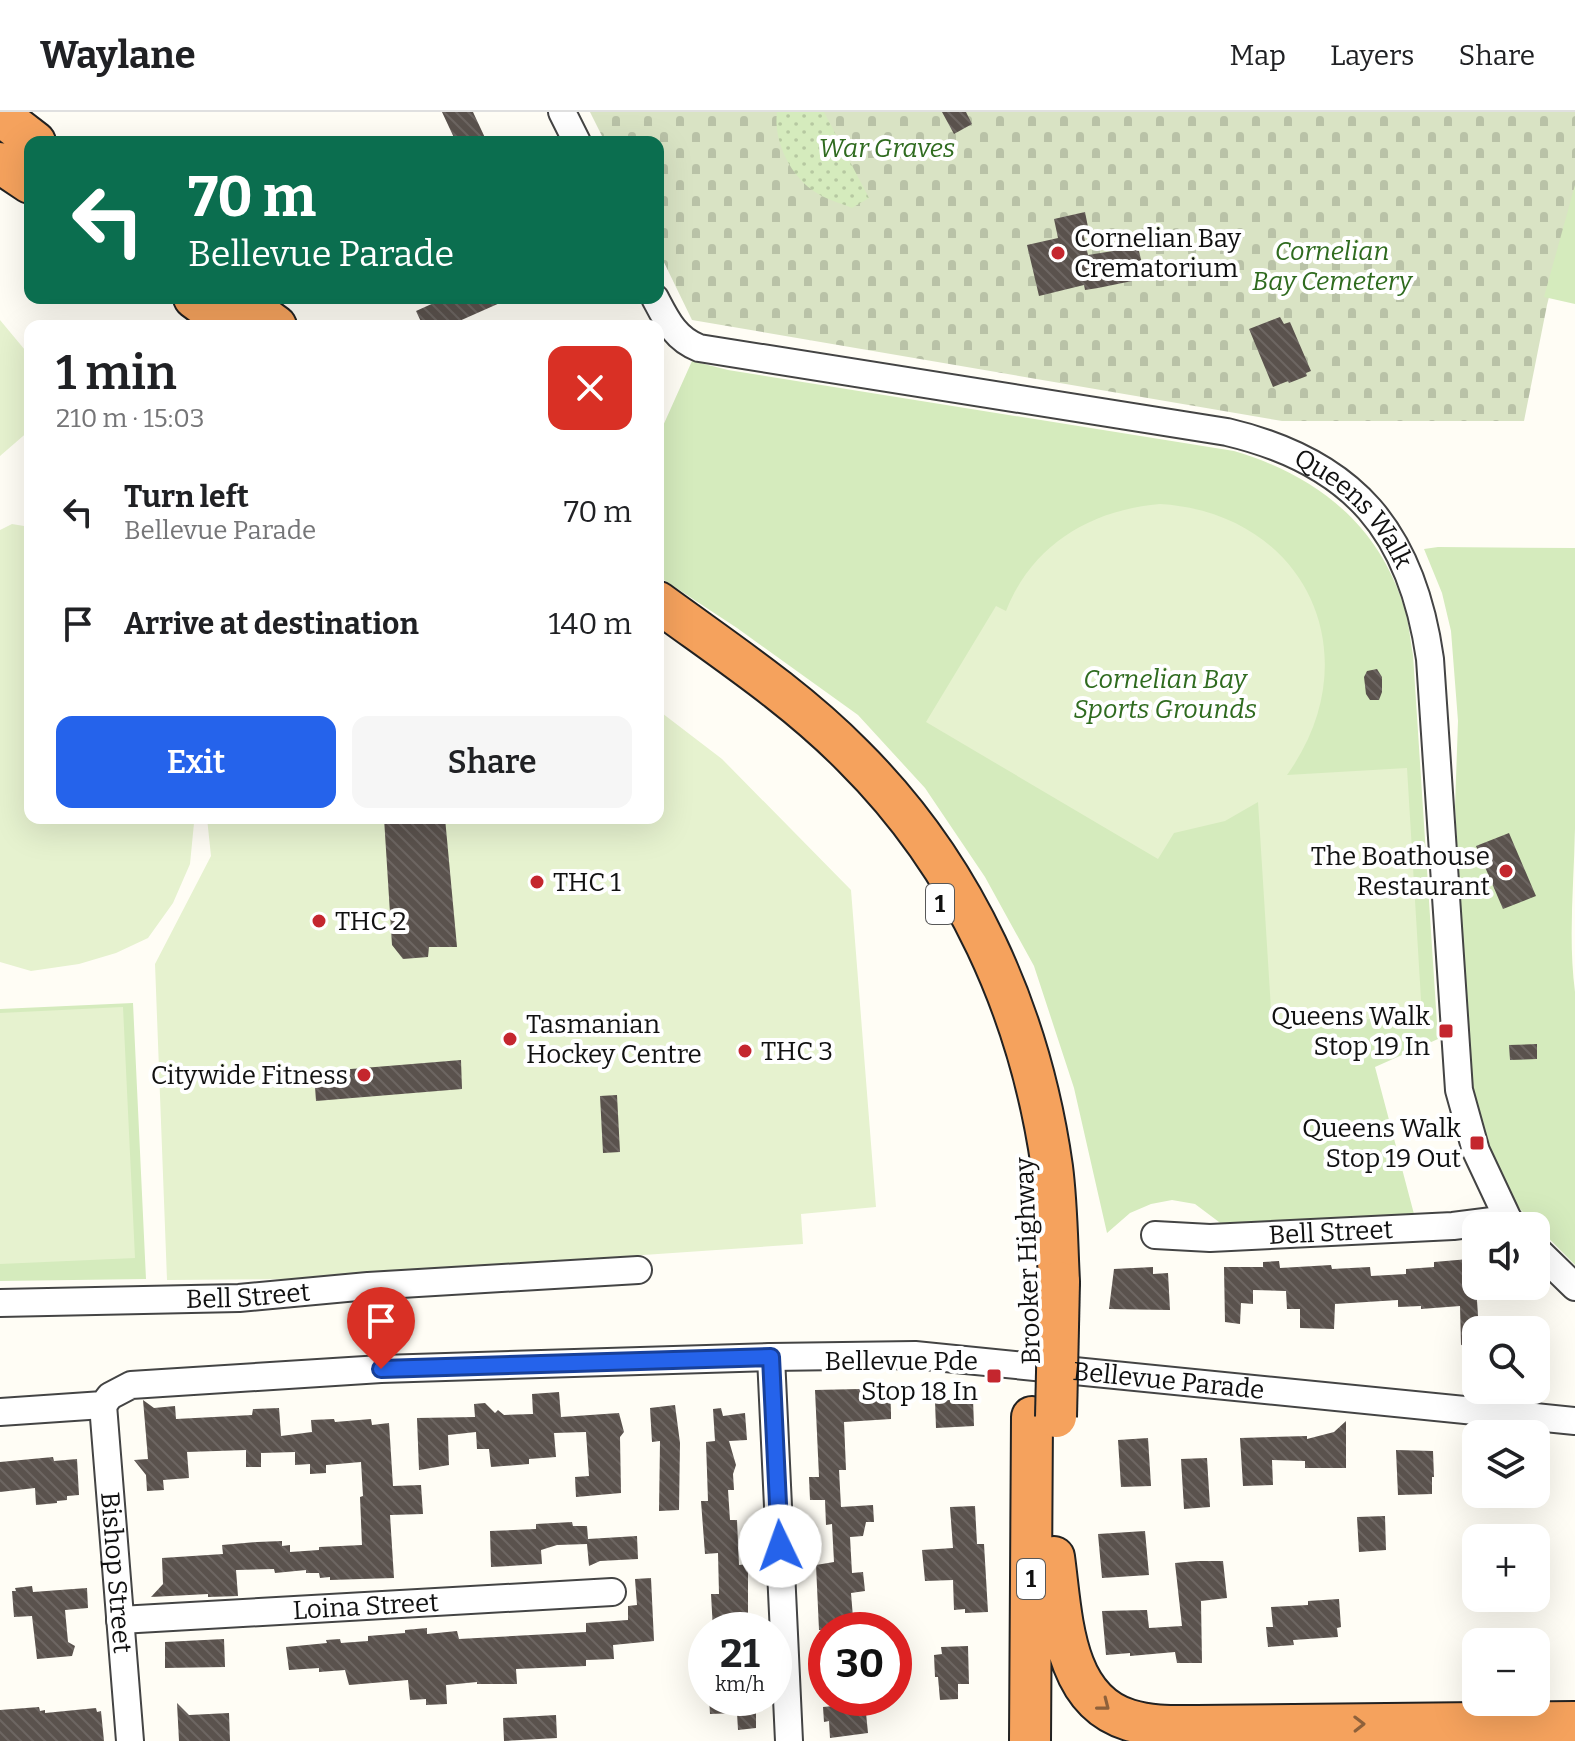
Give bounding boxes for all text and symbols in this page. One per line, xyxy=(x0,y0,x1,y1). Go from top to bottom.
text: Waylane xyxy=(40,32,196,78)
text: Map xyxy=(1229,39,1286,72)
text: Layers xyxy=(1330,39,1414,72)
text: Share xyxy=(1458,39,1535,72)
park label: War Graves xyxy=(819,133,955,164)
text: 70 m xyxy=(188,164,316,231)
icon: left xyxy=(56,168,160,272)
place label: Cornelian Bay Crematorium xyxy=(1074,223,1241,284)
text: Bellevue Parade xyxy=(188,232,454,276)
park label: Cornelian Bay Cemetery xyxy=(1252,236,1414,297)
marker: Cornelian Bay Crematorium xyxy=(1049,244,1067,262)
text: 1 min xyxy=(56,344,177,402)
button: close xyxy=(548,346,632,430)
text: 210 m · 15:03 xyxy=(56,403,205,434)
street label: Queens Walk xyxy=(1290,442,1420,573)
text: Turn left xyxy=(124,479,249,515)
icon: left xyxy=(56,490,100,534)
text: 70 m xyxy=(564,494,632,530)
text: Bellevue Parade xyxy=(124,515,316,546)
icon: arrive xyxy=(56,602,100,646)
text: Arrive at destination xyxy=(124,606,419,642)
text: 140 m xyxy=(548,606,632,642)
park label: Cornelian Bay Sports Grounds xyxy=(1073,664,1257,725)
button: Exit xyxy=(56,716,336,808)
button: Share xyxy=(352,716,632,808)
place label: The Boathouse Restaurant xyxy=(1311,841,1491,902)
marker: The Boathouse Restaurant xyxy=(1497,862,1515,880)
place label: THC 1 xyxy=(553,867,621,898)
marker: THC 1 xyxy=(528,873,546,891)
road number: 1 xyxy=(926,884,954,924)
place label: THC 2 xyxy=(335,906,406,937)
marker: THC 2 xyxy=(310,912,328,930)
place label: Queens Walk Stop 19 In xyxy=(1271,1001,1431,1062)
place label: Tasmanian Hockey Centre xyxy=(526,1009,702,1070)
marker: Queens Walk Stop 19 In xyxy=(1437,1022,1455,1040)
marker: Tasmanian Hockey Centre xyxy=(501,1030,519,1048)
place label: THC 3 xyxy=(761,1036,833,1067)
marker: THC 3 xyxy=(736,1042,754,1060)
place label: Citywide Fitness xyxy=(151,1060,348,1091)
marker: Citywide Fitness xyxy=(355,1066,373,1084)
place label: Queens Walk Stop 19 Out xyxy=(1302,1113,1462,1174)
marker: Queens Walk Stop 19 Out xyxy=(1468,1134,1486,1152)
street label: Brooker Highway xyxy=(1009,1157,1047,1365)
map controls xyxy=(1462,1212,1550,1716)
button: sound xyxy=(1462,1212,1550,1300)
street label: Bell Street xyxy=(1268,1213,1394,1251)
street label: Bell Street xyxy=(185,1276,312,1315)
pin xyxy=(347,1287,415,1369)
icon: arrive xyxy=(359,1299,403,1343)
button: search xyxy=(1462,1316,1550,1404)
place label: Bellevue Pde Stop 18 In xyxy=(825,1346,979,1407)
street label: Bellevue Parade xyxy=(1071,1355,1266,1405)
marker: Bellevue Pde Stop 18 In xyxy=(985,1367,1003,1385)
button: layers xyxy=(1462,1420,1550,1508)
street label: Bishop Street xyxy=(95,1491,138,1655)
position arrow xyxy=(738,1504,822,1588)
button: + xyxy=(1462,1524,1550,1612)
road number: 1 xyxy=(1017,1559,1045,1599)
street label: Loina Street xyxy=(292,1586,440,1626)
speed limit sign: 30 xyxy=(808,1612,912,1716)
button: − xyxy=(1462,1628,1550,1716)
text: 21 xyxy=(720,1630,760,1678)
text: km/h xyxy=(715,1672,765,1696)
one-way arrow xyxy=(1095,1696,1110,1710)
one-way arrow xyxy=(1353,1715,1366,1733)

